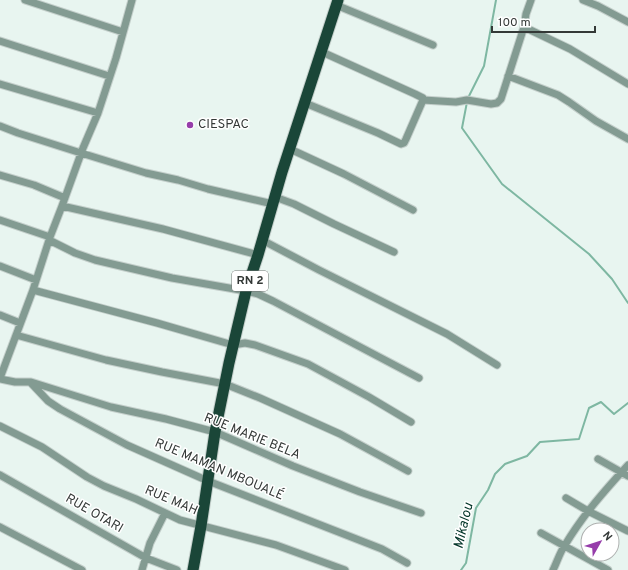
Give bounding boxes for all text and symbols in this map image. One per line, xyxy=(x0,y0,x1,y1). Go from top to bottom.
scale bar xyxy=(492,8,595,34)
text: 100 m xyxy=(498,15,531,31)
place label: CIESPAC xyxy=(198,117,249,133)
marker: CIESPAC xyxy=(185,120,195,130)
road number: RN 2 xyxy=(232,271,268,291)
street label: RUE MARIE BELA xyxy=(201,410,303,464)
street label: RUE MAMAN MBOUALÉ xyxy=(152,434,287,504)
street label: RUE MAH xyxy=(142,483,200,519)
street label: RUE OTARI xyxy=(62,491,126,537)
water label: Mikalou xyxy=(450,501,478,551)
north arrow xyxy=(580,522,620,562)
text: N xyxy=(599,529,615,544)

